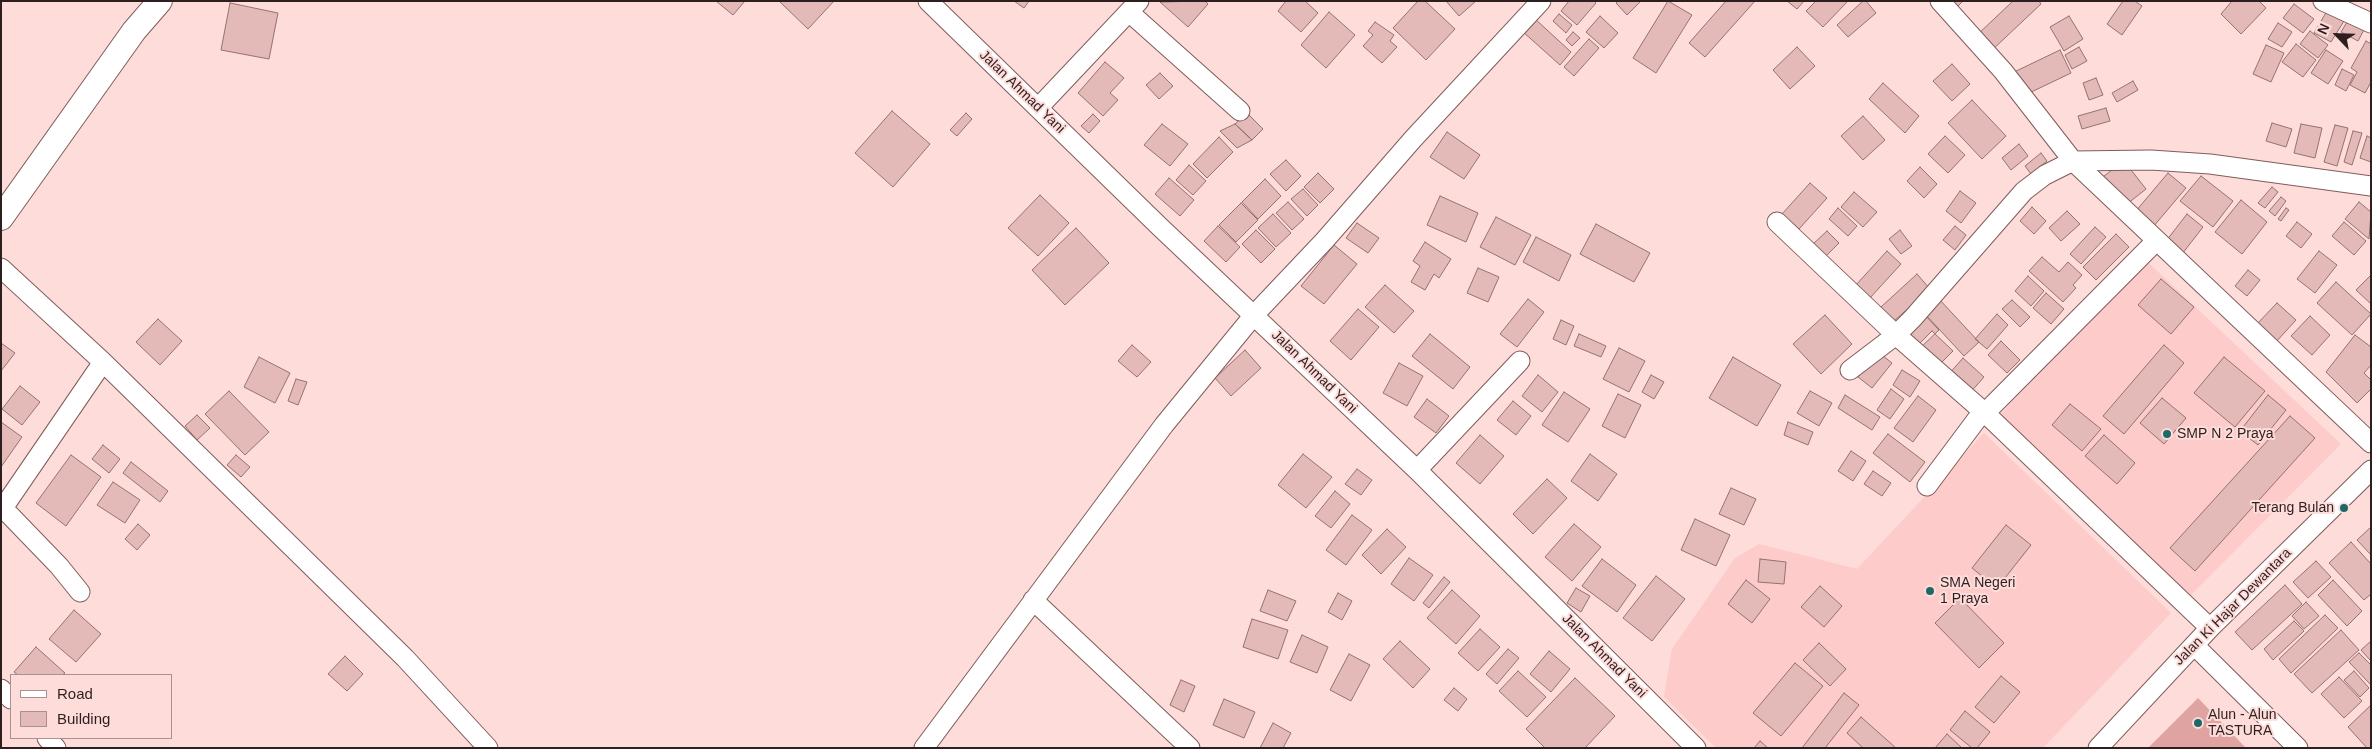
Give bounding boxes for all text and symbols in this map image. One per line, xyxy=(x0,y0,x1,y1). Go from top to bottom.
north arrow xyxy=(2312,10,2362,60)
text: N xyxy=(2314,21,2333,37)
street label: Jalan Ahmad Yani xyxy=(976,47,1068,137)
street label: Jalan Ahmad Yani xyxy=(1268,327,1360,417)
place label: SMP N 2 Praya xyxy=(2177,426,2273,442)
marker: SMP N 2 Praya xyxy=(2161,428,2173,440)
place label: Terang Bulan xyxy=(2251,500,2334,516)
marker: Terang Bulan xyxy=(2338,502,2350,514)
street label: Jalan Ki Hajar Dewantara xyxy=(2171,545,2295,669)
place label: SMA Negeri 1 Praya xyxy=(1940,575,2015,608)
marker: SMA Negeri 1 Praya xyxy=(1924,585,1936,597)
street label: Jalan Ahmad Yani xyxy=(1558,610,1650,702)
legend xyxy=(10,674,172,739)
text: Road xyxy=(57,685,93,702)
place label: Alun - Alun TASTURA xyxy=(2208,707,2276,740)
text: Building xyxy=(57,710,110,727)
marker: Alun - Alun TASTURA xyxy=(2192,717,2204,729)

